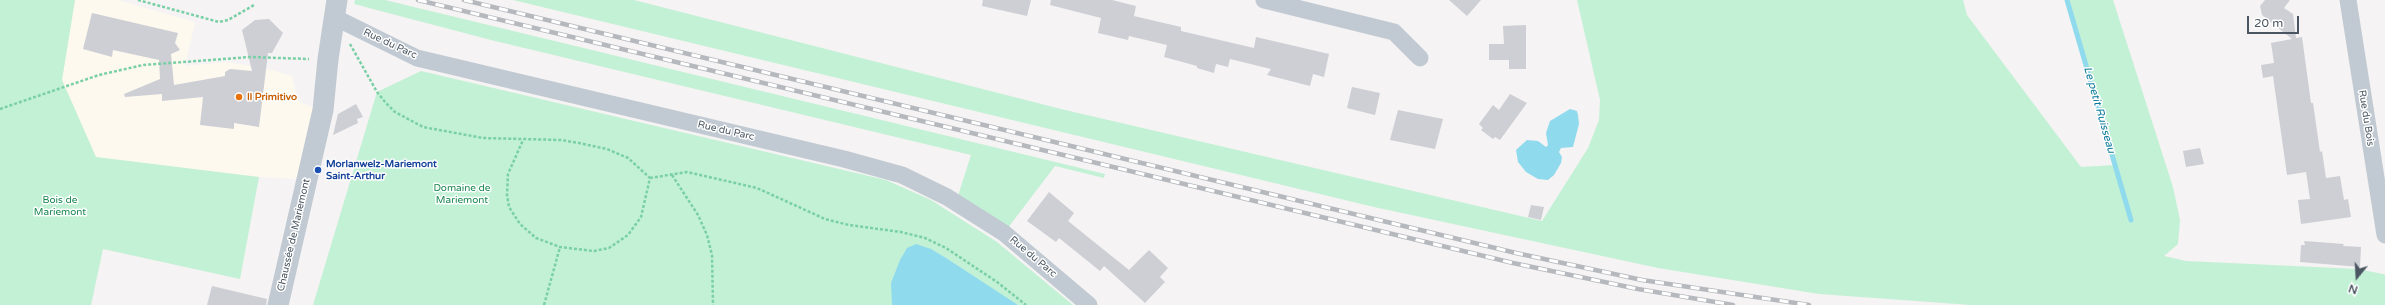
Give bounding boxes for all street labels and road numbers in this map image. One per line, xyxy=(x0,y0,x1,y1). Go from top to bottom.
street label: Rue du Parc xyxy=(361,26,419,62)
street label: Rue du Bois xyxy=(2356,89,2376,147)
street label: Rue du Parc xyxy=(697,119,755,143)
street label: Chaussée de Mariemont xyxy=(275,178,313,292)
street label: Rue du Parc xyxy=(1007,234,1059,280)

